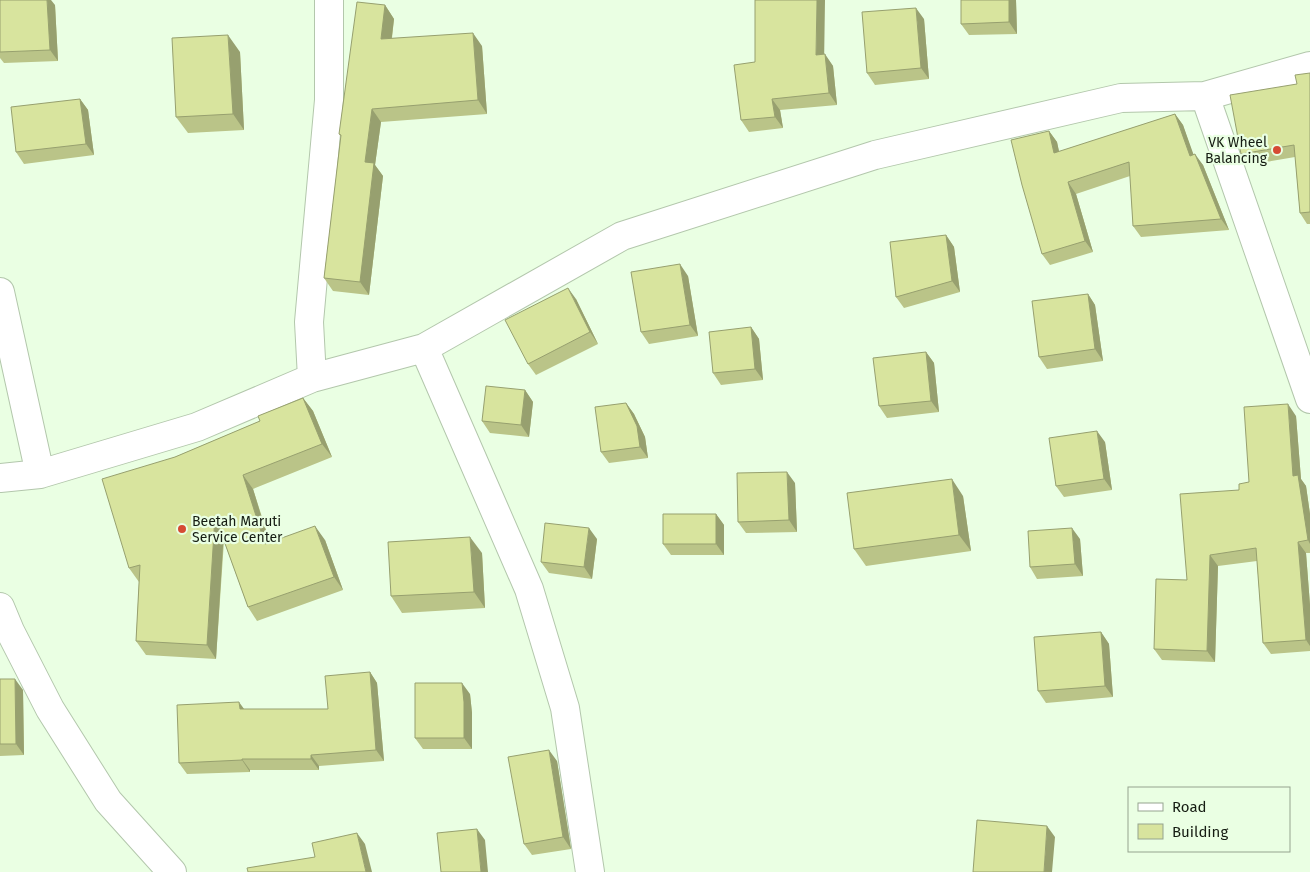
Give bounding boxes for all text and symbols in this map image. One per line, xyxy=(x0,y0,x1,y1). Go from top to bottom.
place label: VK Wheel Balancing xyxy=(1205,134,1268,167)
marker: VK Wheel Balancing xyxy=(1271,144,1283,156)
place label: Beetah Maruti Service Center xyxy=(192,513,283,546)
marker: Beetah Maruti Service Center xyxy=(176,523,188,535)
legend xyxy=(1128,787,1290,852)
text: Road xyxy=(1172,798,1207,816)
text: Building xyxy=(1172,823,1228,841)

